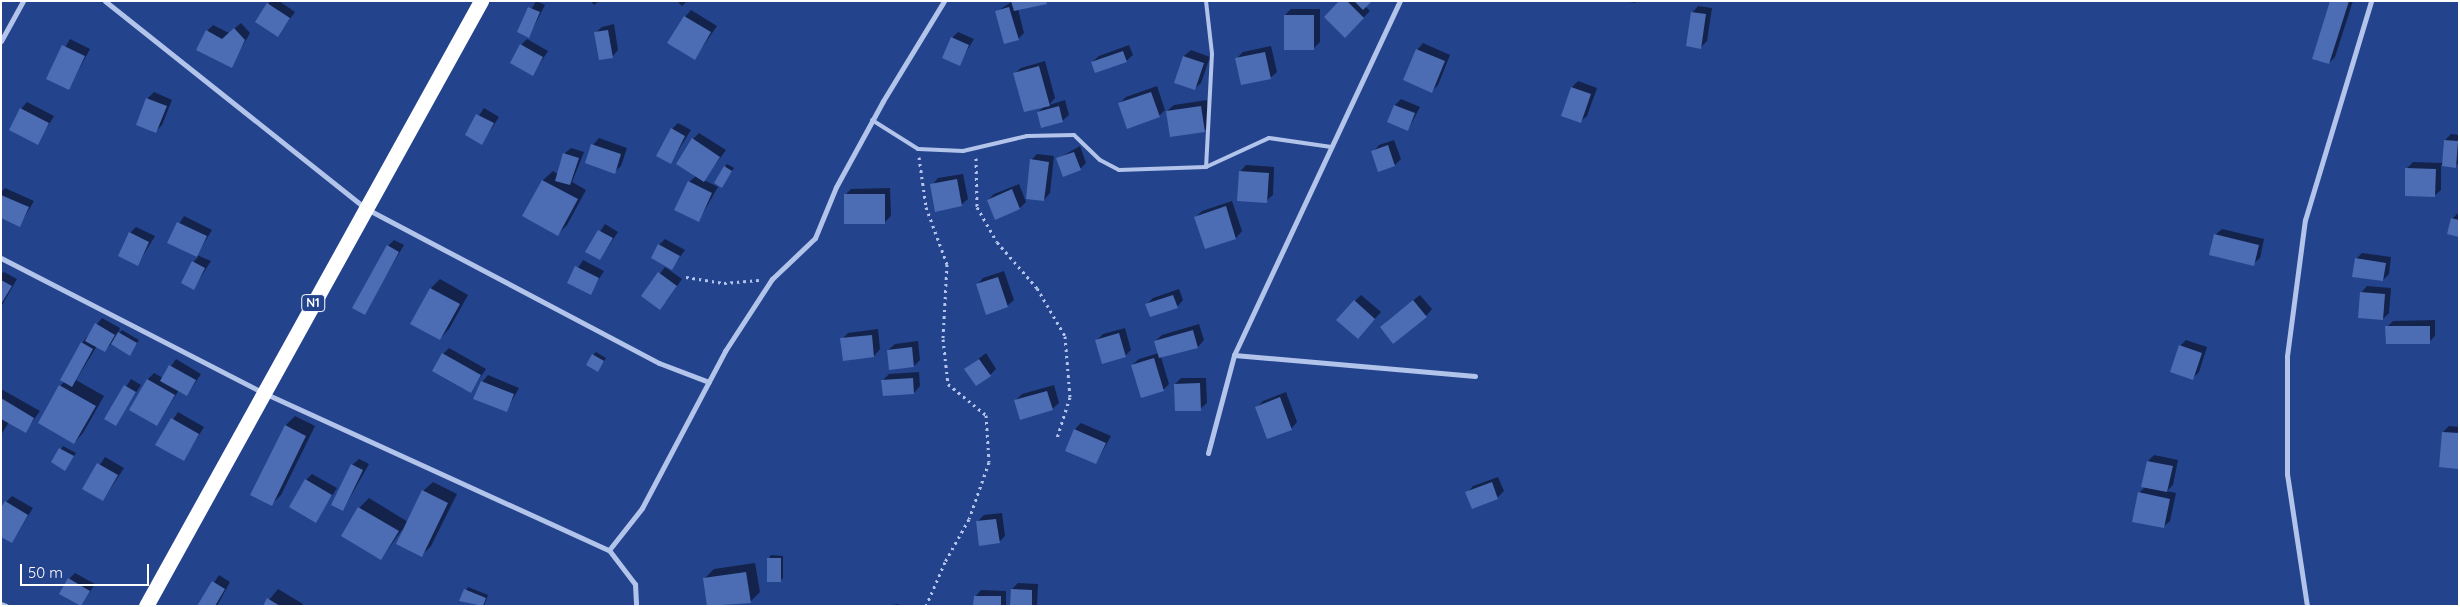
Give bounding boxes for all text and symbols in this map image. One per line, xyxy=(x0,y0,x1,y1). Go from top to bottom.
road number: N1 xyxy=(300,294,326,312)
scale bar xyxy=(22,554,151,586)
text: 50 m xyxy=(28,563,63,582)

